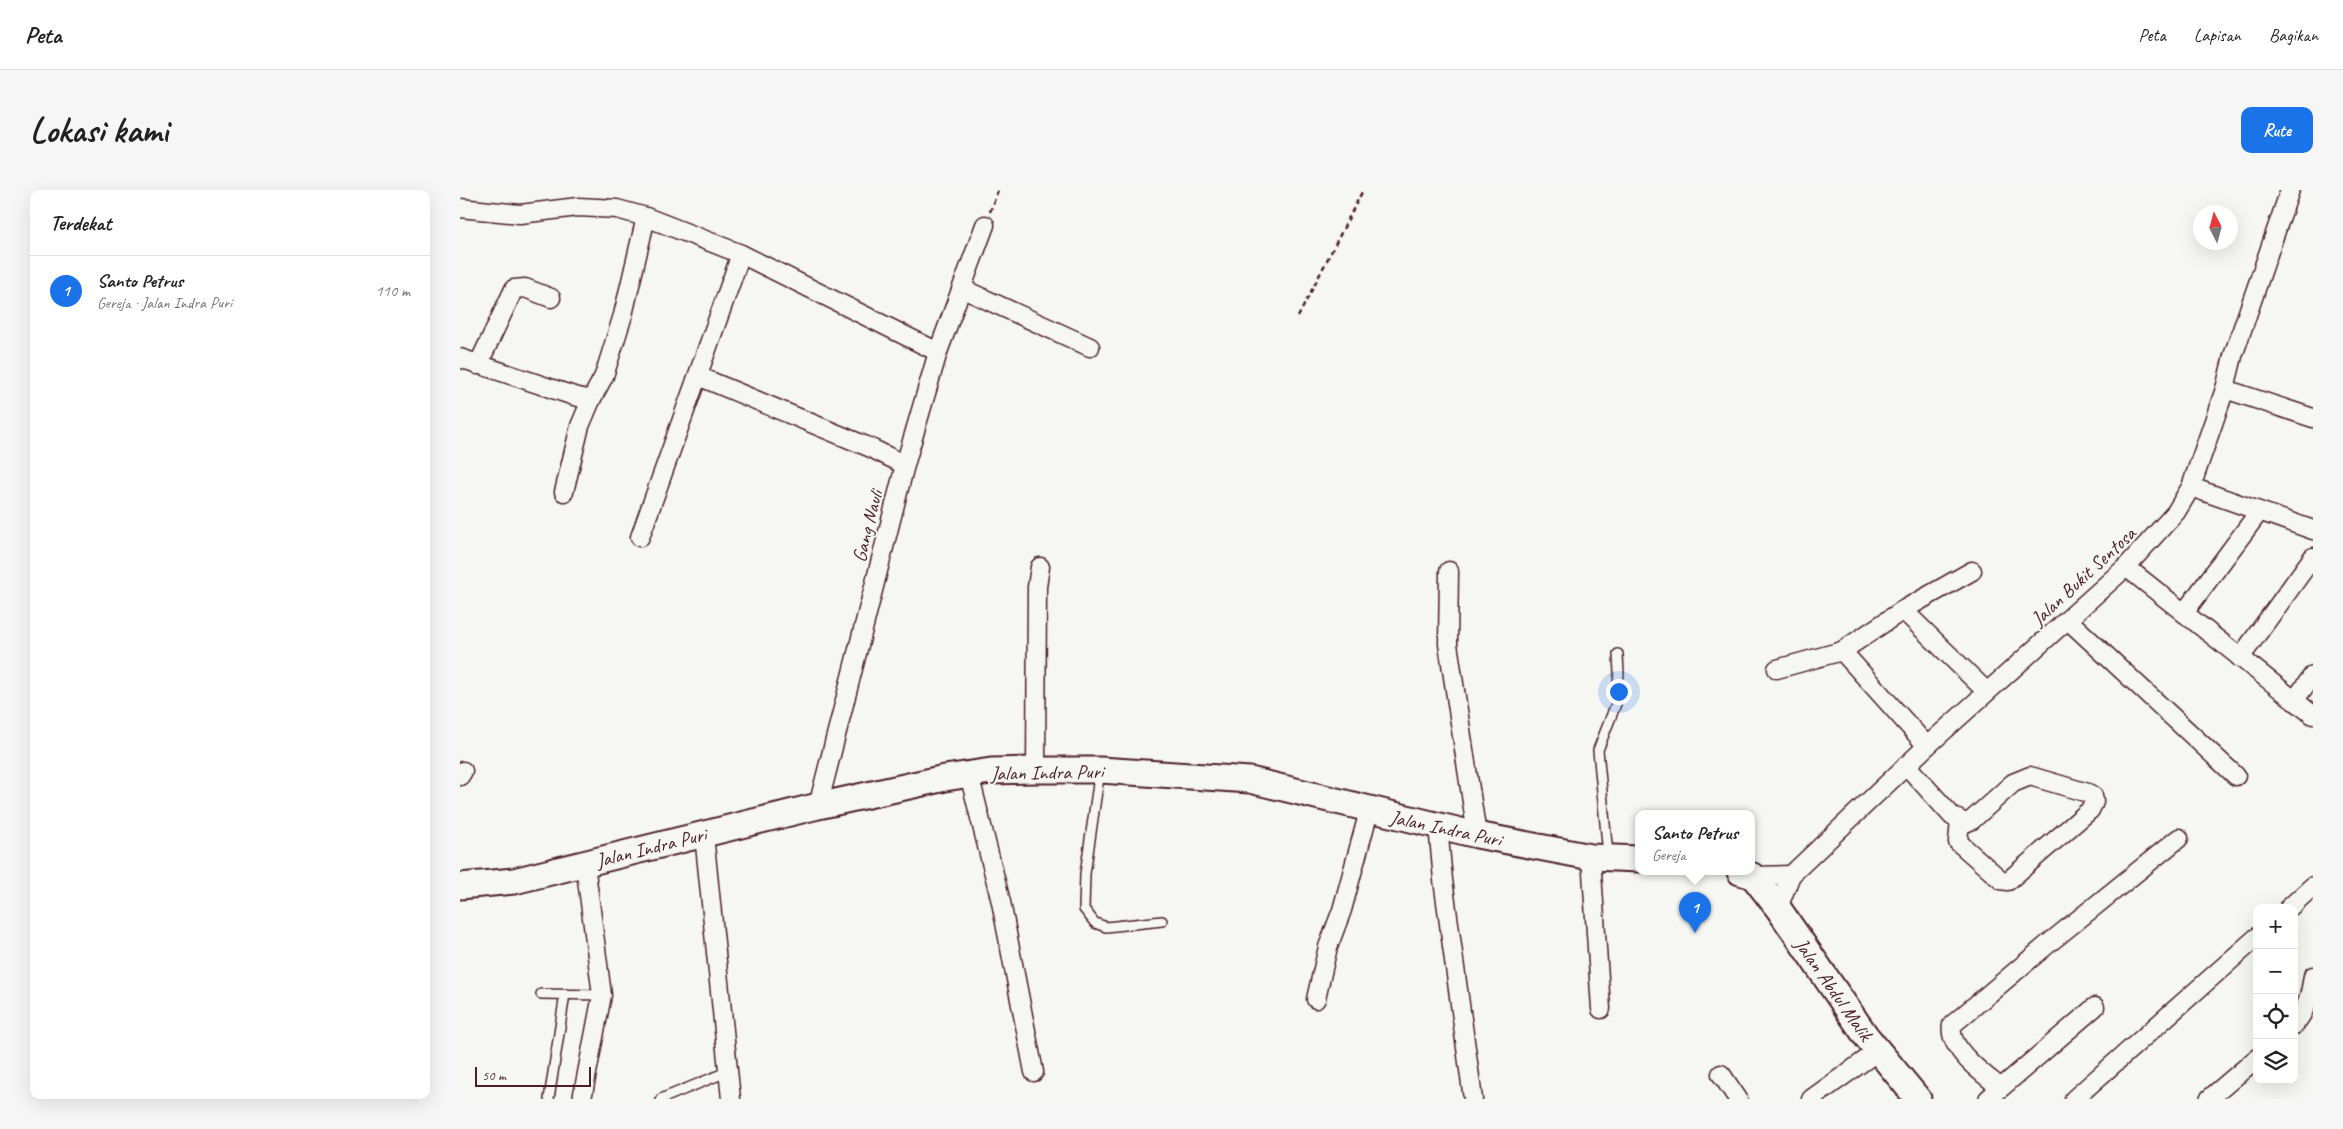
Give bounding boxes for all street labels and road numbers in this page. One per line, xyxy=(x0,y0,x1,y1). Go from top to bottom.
street label: Gang Nauli xyxy=(846,485,889,565)
street label: Jalan Bukit Sentosa xyxy=(2025,521,2142,632)
street label: Jalan Indra Puri xyxy=(989,759,1106,786)
street label: Jalan Indra Puri xyxy=(1387,804,1506,853)
street label: Jalan Indra Puri xyxy=(592,821,711,874)
street label: Jalan Abdul Malik xyxy=(1788,932,1879,1047)

